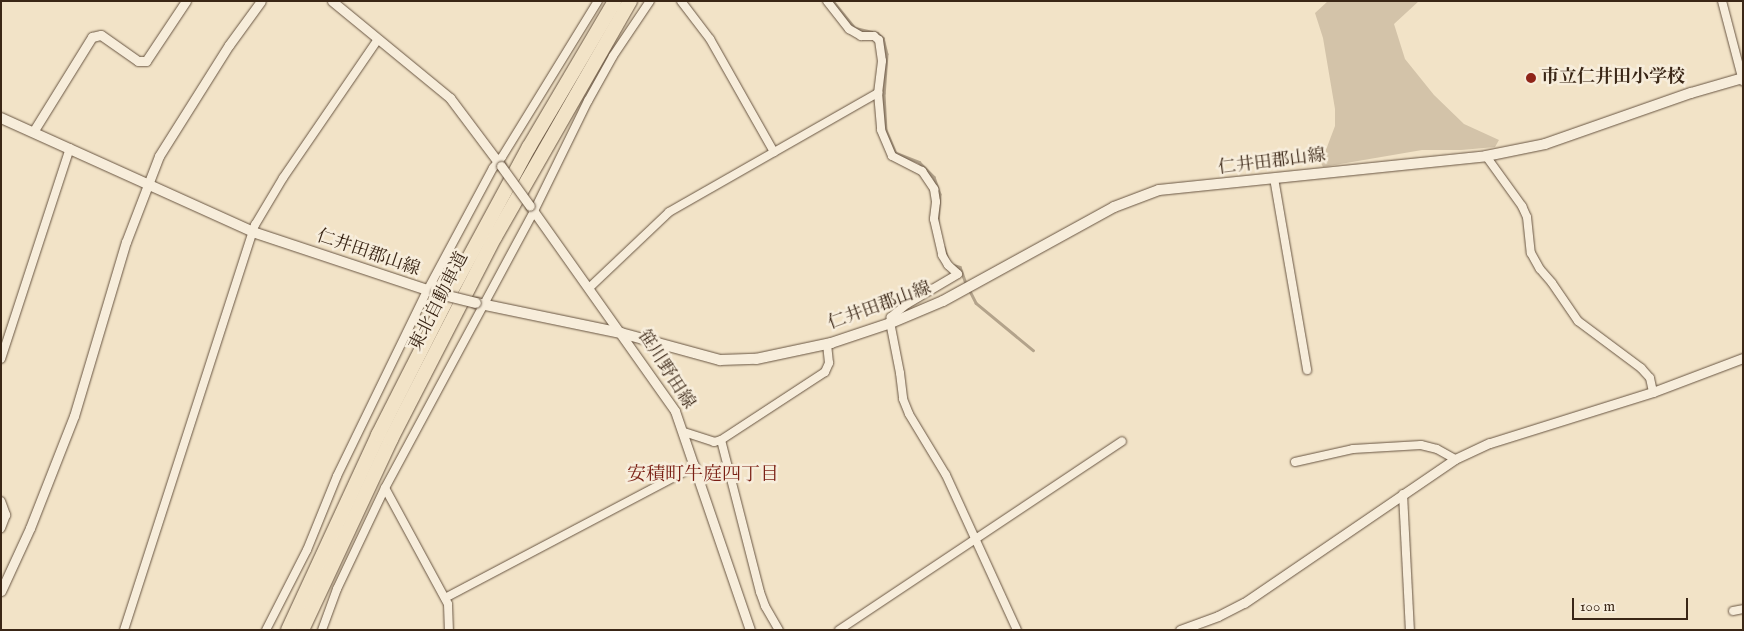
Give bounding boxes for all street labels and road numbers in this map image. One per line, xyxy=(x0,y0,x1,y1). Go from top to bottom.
street label: 仁井田郡山線 xyxy=(1217,146,1327,180)
street label: 仁井田郡山線 xyxy=(313,226,423,282)
street label: 東北自動車道 xyxy=(406,249,474,355)
street label: 仁井田郡山線 xyxy=(826,278,934,336)
street label: 笹川野田線 xyxy=(631,326,699,414)

